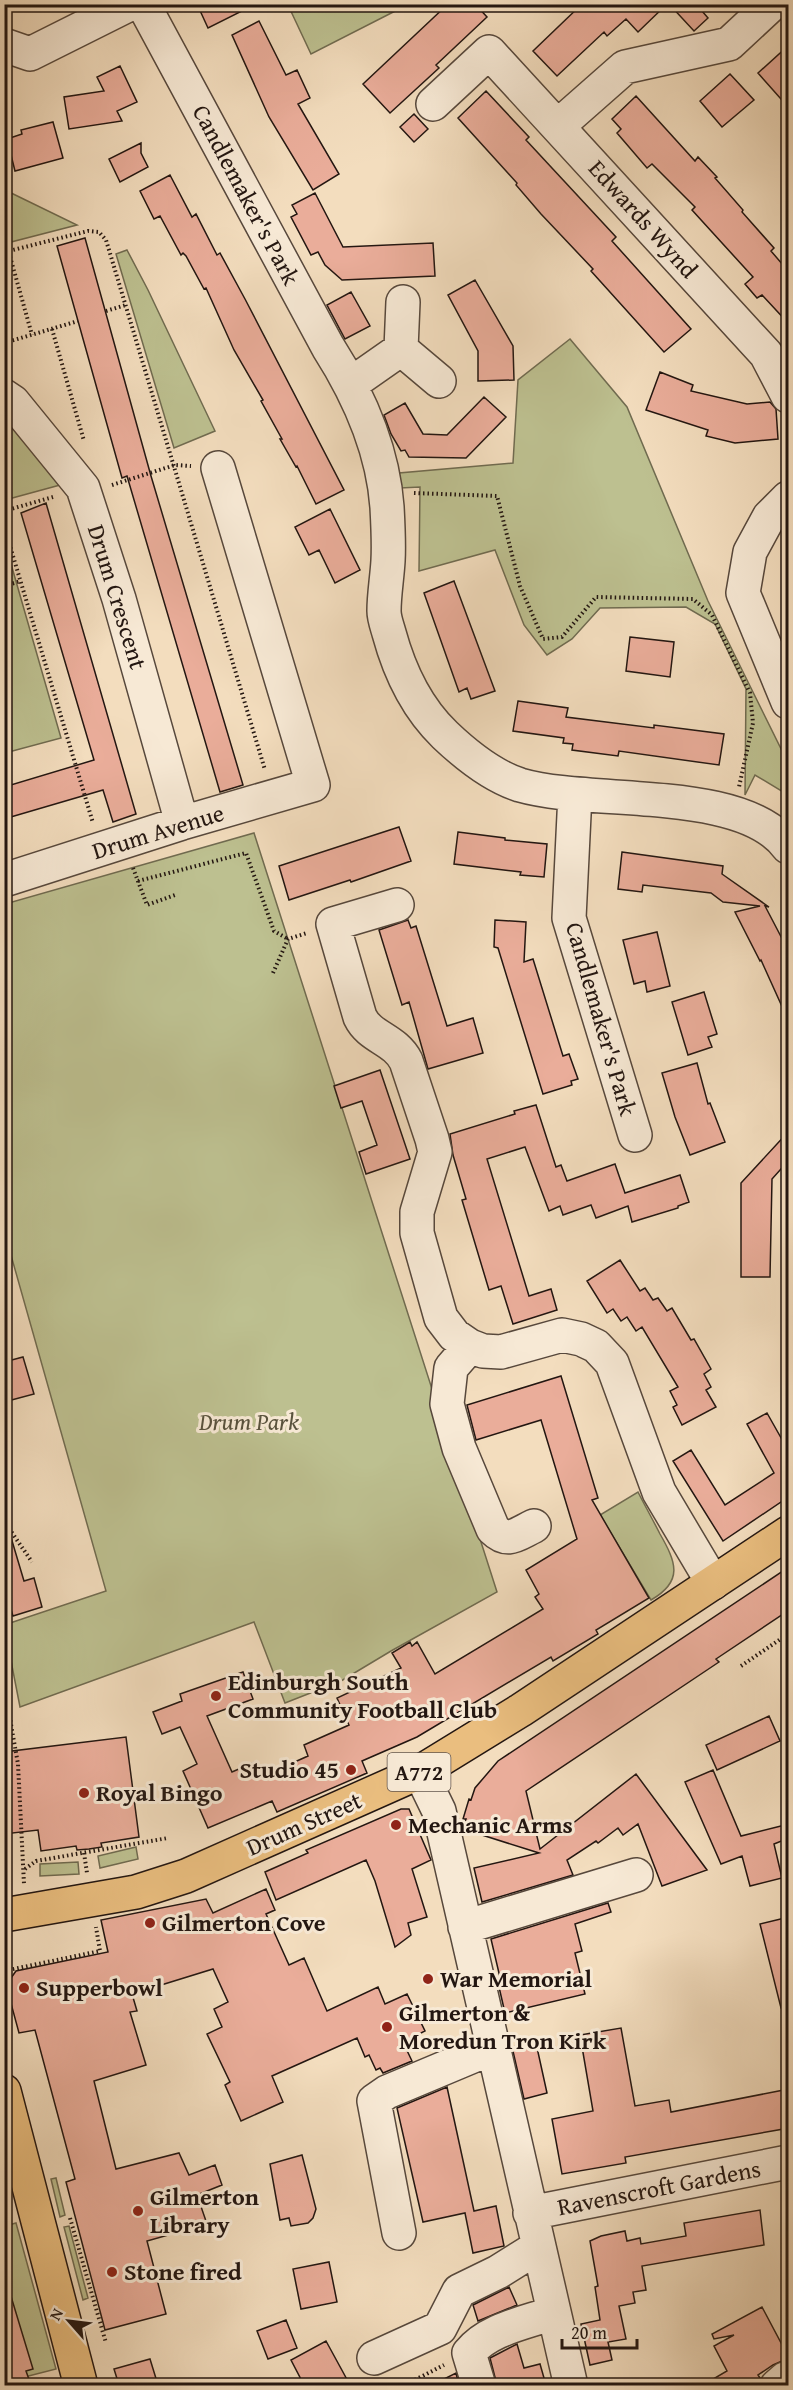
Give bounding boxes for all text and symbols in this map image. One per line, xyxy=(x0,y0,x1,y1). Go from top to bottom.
street label: Candlemaker's Park xyxy=(184,98,309,292)
street label: Edwards Wynd xyxy=(581,152,706,286)
street label: Drum Crescent xyxy=(79,520,156,674)
street label: Drum Avenue xyxy=(88,795,228,868)
street label: Candlemaker's Park xyxy=(557,918,646,1120)
park label: Drum Park xyxy=(198,1404,299,1439)
place label: Edinburgh South Community Football Club xyxy=(228,1664,497,1727)
marker: Edinburgh South Community Football Club xyxy=(209,1689,223,1703)
place label: Studio 45 xyxy=(239,1752,339,1787)
road number: A772 xyxy=(388,1753,450,1791)
marker: Studio 45 xyxy=(344,1763,358,1777)
place label: Royal Bingo xyxy=(96,1775,223,1810)
street label: Drum Street xyxy=(240,1782,368,1865)
marker: Royal Bingo xyxy=(77,1786,91,1800)
place label: Mechanic Arms xyxy=(408,1807,573,1842)
marker: Mechanic Arms xyxy=(389,1818,403,1832)
place label: Gilmerton Cove xyxy=(162,1905,326,1940)
marker: Gilmerton Cove xyxy=(143,1916,157,1930)
place label: War Memorial xyxy=(440,1961,593,1996)
place label: Supperbowl xyxy=(36,1970,163,2005)
marker: War Memorial xyxy=(421,1972,435,1986)
marker: Supperbowl xyxy=(17,1981,31,1995)
place label: Gilmerton & Moredun Tron Kirk xyxy=(399,1995,607,2058)
marker: Gilmerton & Moredun Tron Kirk xyxy=(380,2020,394,2034)
street label: Ravenscroft Gardens xyxy=(554,2151,764,2224)
place label: Gilmerton Library xyxy=(150,2179,259,2242)
marker: Gilmerton Library xyxy=(131,2204,145,2218)
place label: Stone fired xyxy=(124,2254,242,2289)
marker: Stone fired xyxy=(105,2265,119,2279)
north arrow xyxy=(39,2291,99,2351)
text: N xyxy=(43,2303,69,2324)
scale bar xyxy=(562,2312,637,2350)
text: 20 m xyxy=(571,2319,607,2346)

